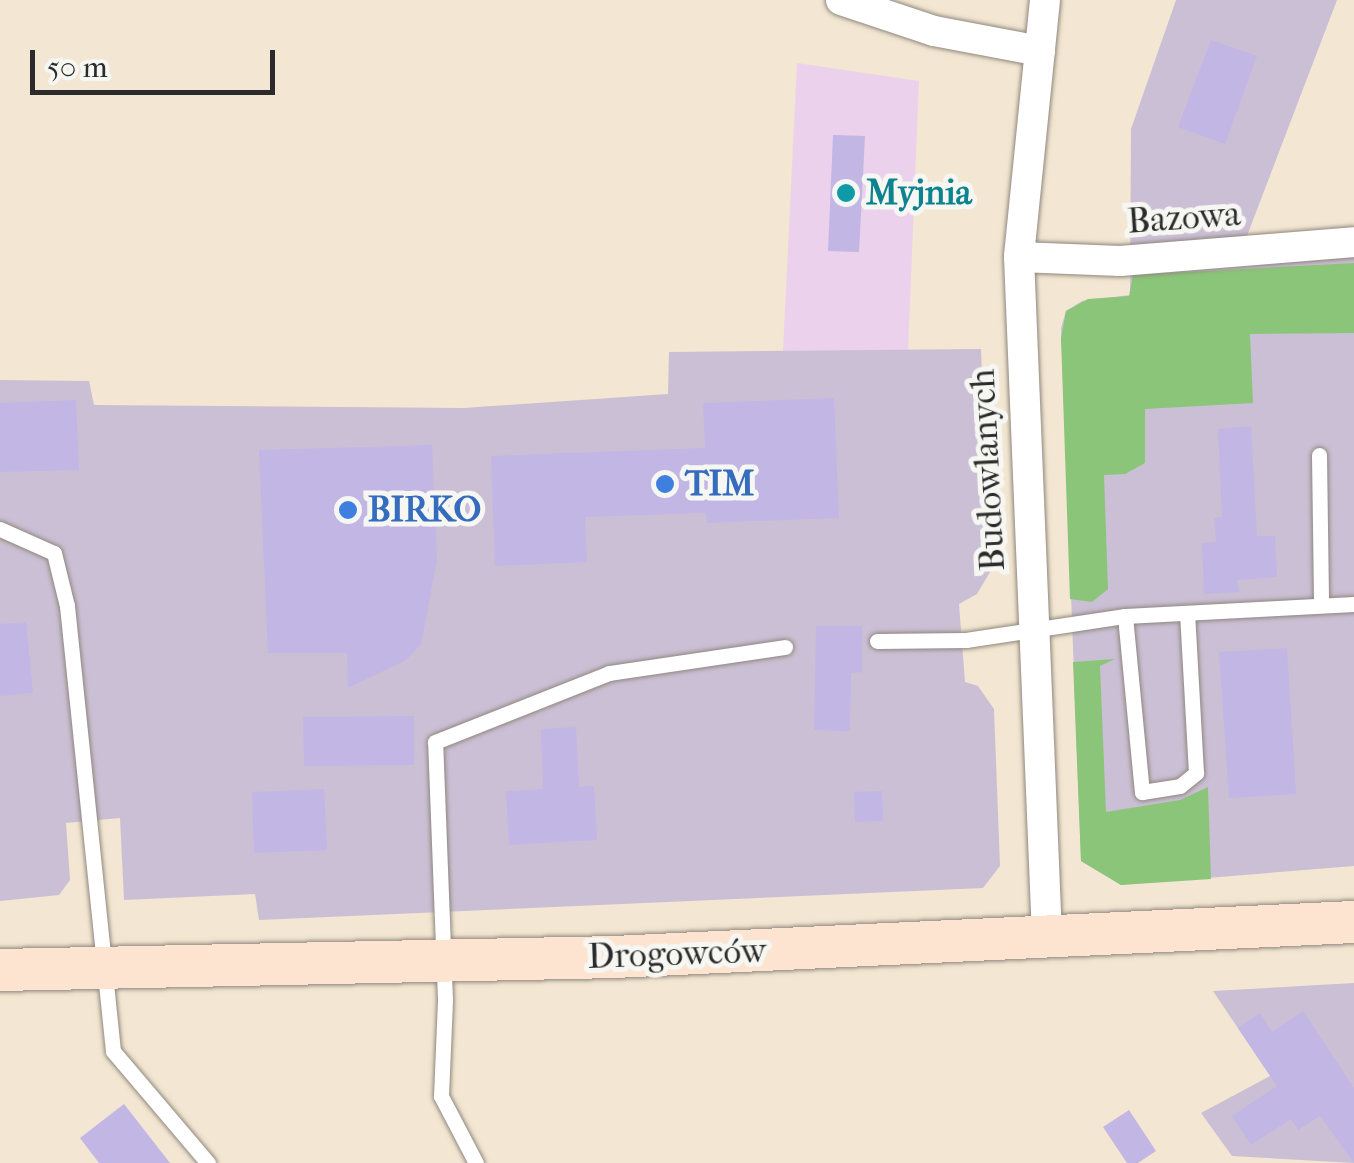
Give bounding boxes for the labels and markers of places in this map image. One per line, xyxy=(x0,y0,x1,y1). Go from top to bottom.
place label: Myjnia xyxy=(866,172,972,214)
marker: Myjnia xyxy=(835,182,857,204)
place label: TIM xyxy=(685,463,754,505)
marker: TIM xyxy=(654,473,676,495)
place label: BIRKO xyxy=(368,489,481,531)
marker: BIRKO xyxy=(337,499,359,521)

